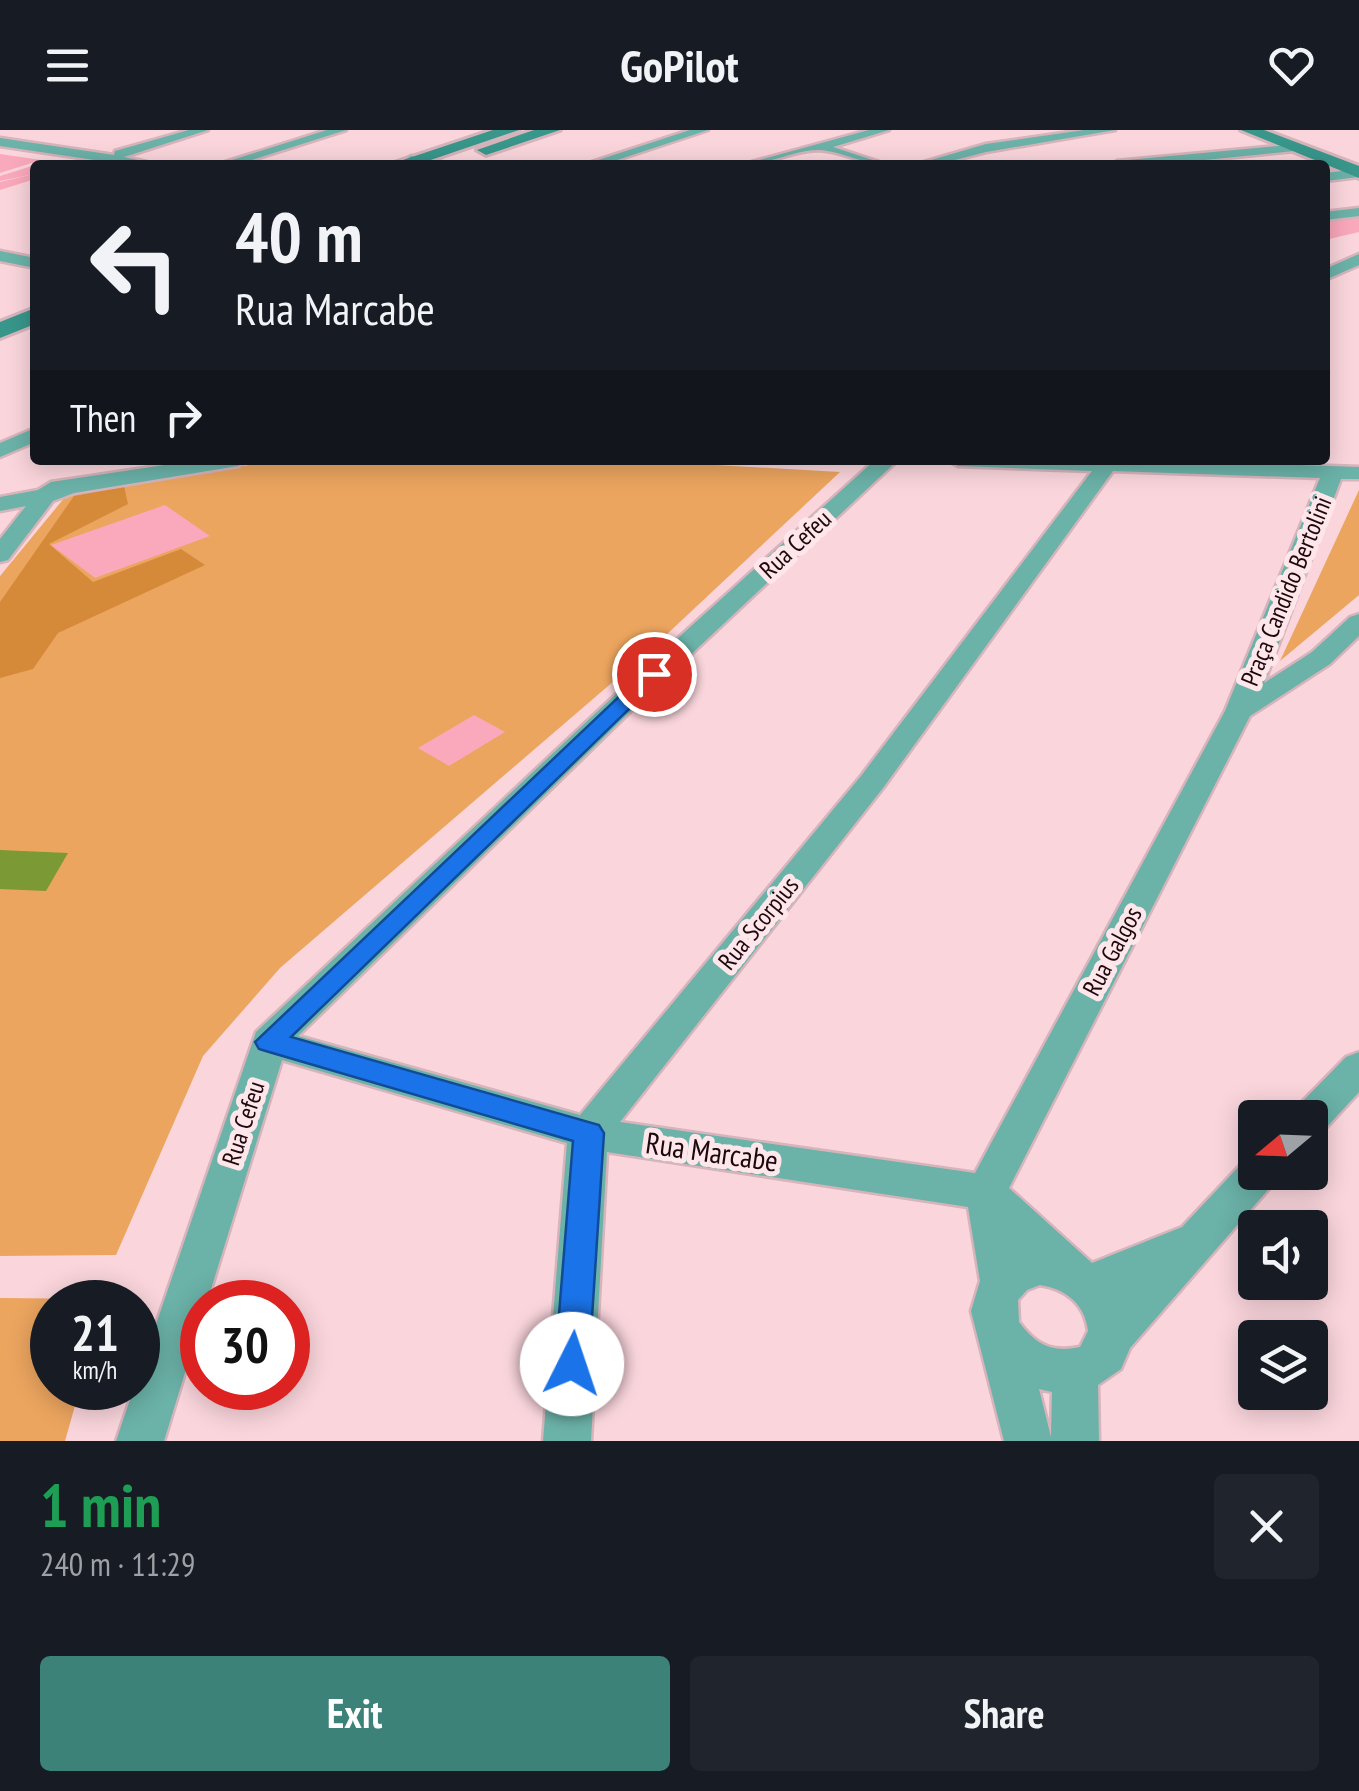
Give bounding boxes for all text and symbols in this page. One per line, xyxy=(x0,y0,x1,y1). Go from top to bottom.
text: GoPilot xyxy=(620,36,739,94)
icon: menu xyxy=(40,38,95,93)
icon: heart xyxy=(1264,38,1319,93)
text: 40 m xyxy=(235,191,363,281)
icon: left xyxy=(70,200,200,330)
text: Rua Marcabe xyxy=(235,279,435,337)
icon: right xyxy=(156,390,211,445)
text: Then xyxy=(70,393,136,442)
street label: Praça Candido Bertolini xyxy=(1233,492,1339,690)
street label: Rua Cefeu xyxy=(752,503,838,585)
pin xyxy=(612,632,697,717)
icon: arrive xyxy=(627,647,682,702)
street label: Rua Scorpius xyxy=(711,870,805,976)
street label: Rua Galgos xyxy=(1075,901,1149,1001)
street label: Rua Cefeu xyxy=(214,1077,272,1169)
north arrow xyxy=(1238,1100,1328,1190)
map controls xyxy=(1238,1100,1328,1410)
street label: Rua Marcabe xyxy=(643,1122,781,1180)
button: sound xyxy=(1238,1210,1328,1300)
speed limit sign: 30 xyxy=(180,1280,310,1410)
text: 21 xyxy=(71,1300,119,1365)
position arrow xyxy=(520,1312,624,1416)
button: layers xyxy=(1238,1320,1328,1410)
text: km/h xyxy=(73,1354,117,1386)
text: 1 min xyxy=(40,1466,161,1544)
button: close xyxy=(1214,1474,1319,1579)
text: 240 m · 11:29 xyxy=(40,1543,195,1585)
button: Exit xyxy=(40,1656,670,1771)
button: Share xyxy=(690,1656,1319,1771)

